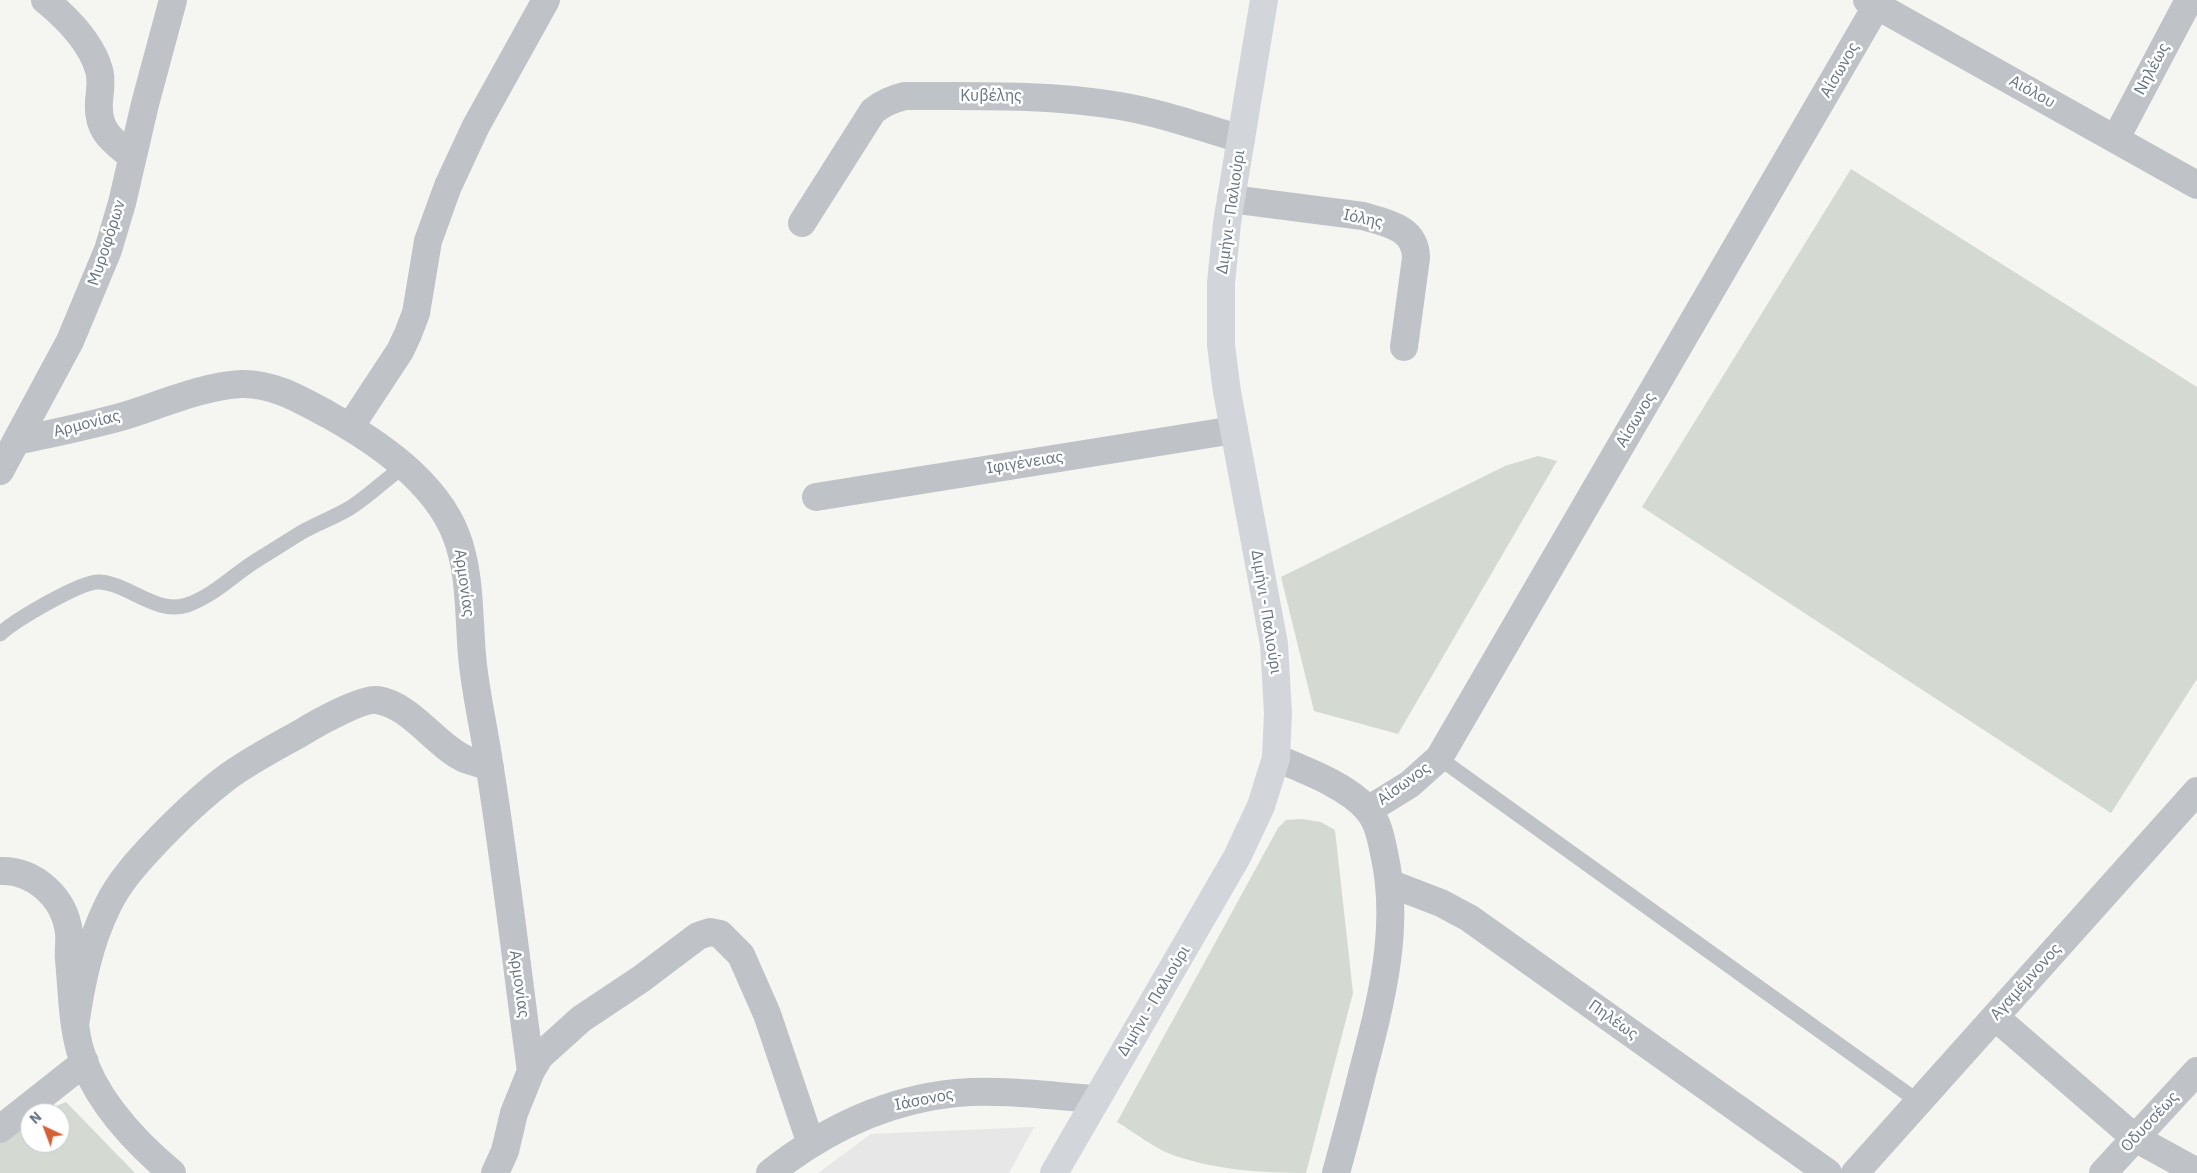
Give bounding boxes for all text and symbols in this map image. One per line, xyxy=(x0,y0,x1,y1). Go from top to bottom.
street label: Αίσωνος xyxy=(1816,39,1864,101)
street label: Νηλέως xyxy=(2130,40,2174,98)
street label: Αιόλου xyxy=(2006,72,2058,112)
street label: Κυβέλης xyxy=(960,86,1022,106)
street label: Διμήνι - Παλιούρι xyxy=(1213,148,1249,276)
street label: Μυροφόρων xyxy=(84,198,130,288)
street label: Ιόλης xyxy=(1341,205,1385,233)
street label: Αίσωνος xyxy=(1612,389,1660,451)
street label: Αρμονίας xyxy=(52,406,122,442)
street label: Ιφιγένειας xyxy=(985,447,1065,479)
street label: Αρμονίας xyxy=(450,548,478,618)
street label: Διμήνι - Παλιούρι xyxy=(1247,548,1285,676)
street label: Αίσωνος xyxy=(1374,758,1434,810)
street label: Αγαμέμνονος xyxy=(1987,940,2065,1024)
street label: Διμήνι - Παλιούρι xyxy=(1113,942,1195,1060)
street label: Αρμονίας xyxy=(505,949,533,1019)
street label: Πηλέως xyxy=(1585,996,1641,1044)
street label: Ιάσονος xyxy=(893,1085,955,1115)
street label: Οδυσσέως xyxy=(2117,1088,2183,1156)
north arrow xyxy=(20,1103,70,1153)
text: N xyxy=(26,1108,45,1128)

